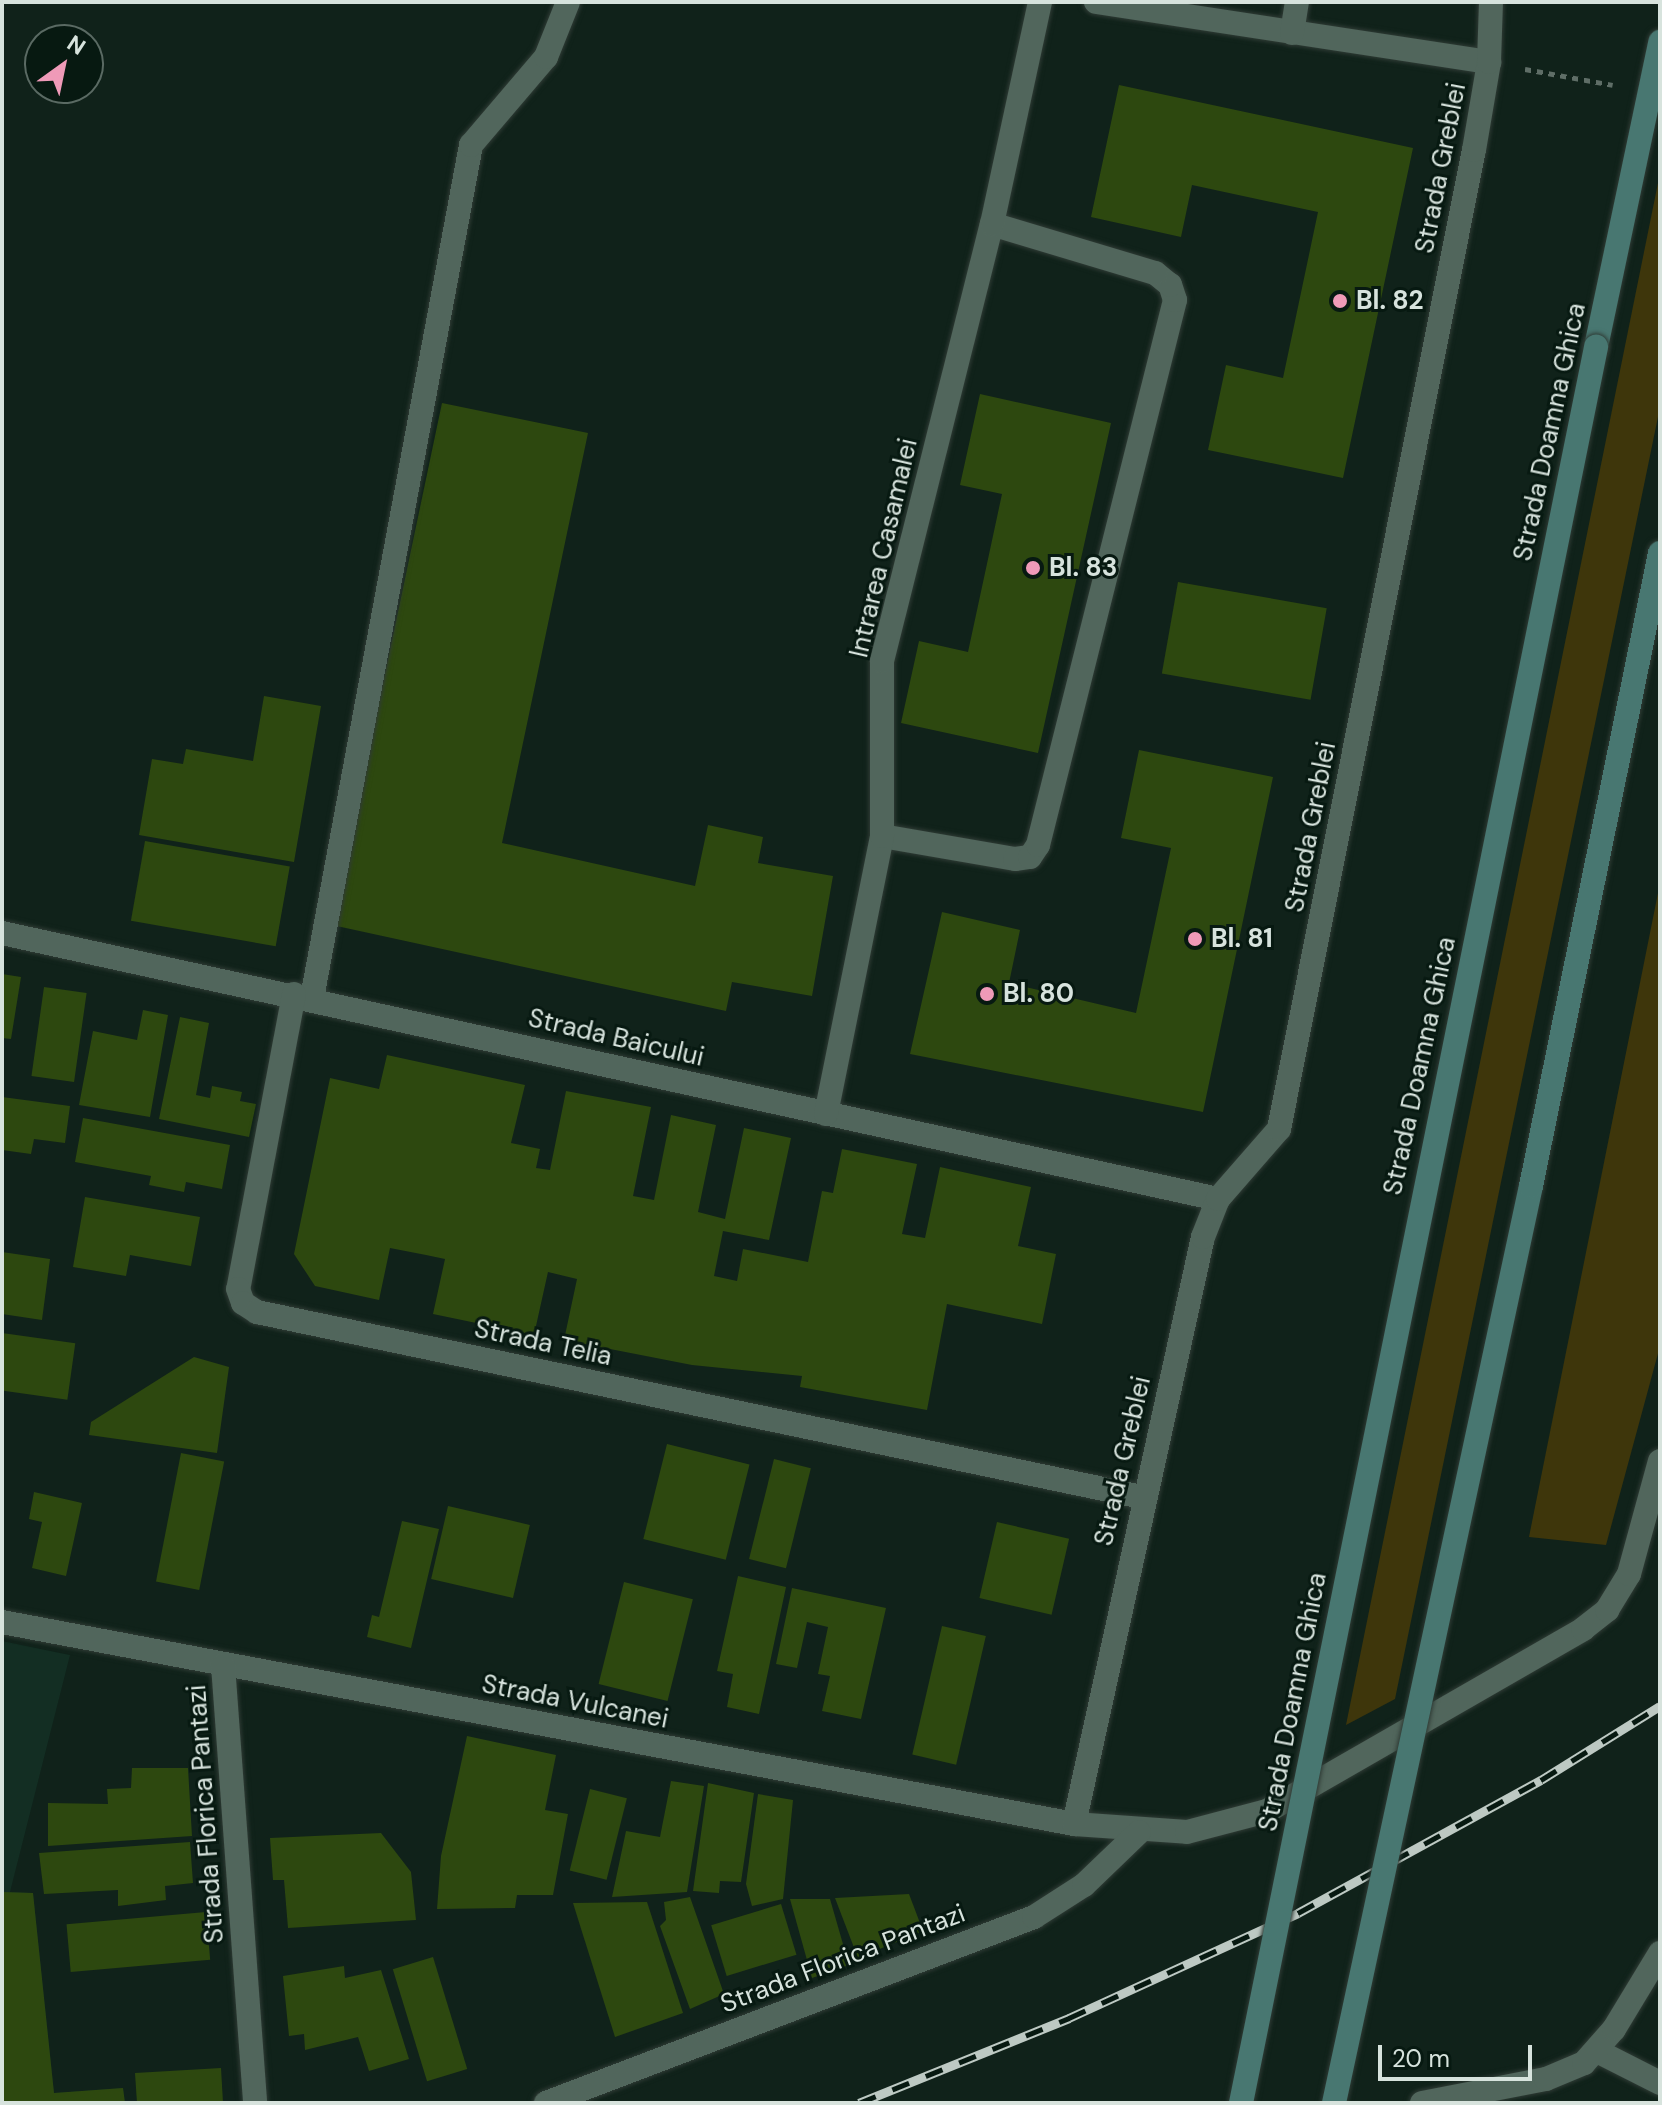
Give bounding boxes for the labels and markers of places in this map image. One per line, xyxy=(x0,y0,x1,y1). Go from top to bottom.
place label: Bl. 82 xyxy=(1356,285,1423,317)
marker: Bl. 82 xyxy=(1331,292,1349,310)
place label: Bl. 83 xyxy=(1049,552,1117,584)
marker: Bl. 83 xyxy=(1024,559,1042,577)
place label: Bl. 81 xyxy=(1211,923,1273,955)
marker: Bl. 81 xyxy=(1186,930,1204,948)
place label: Bl. 80 xyxy=(1003,978,1074,1010)
marker: Bl. 80 xyxy=(978,985,996,1003)

